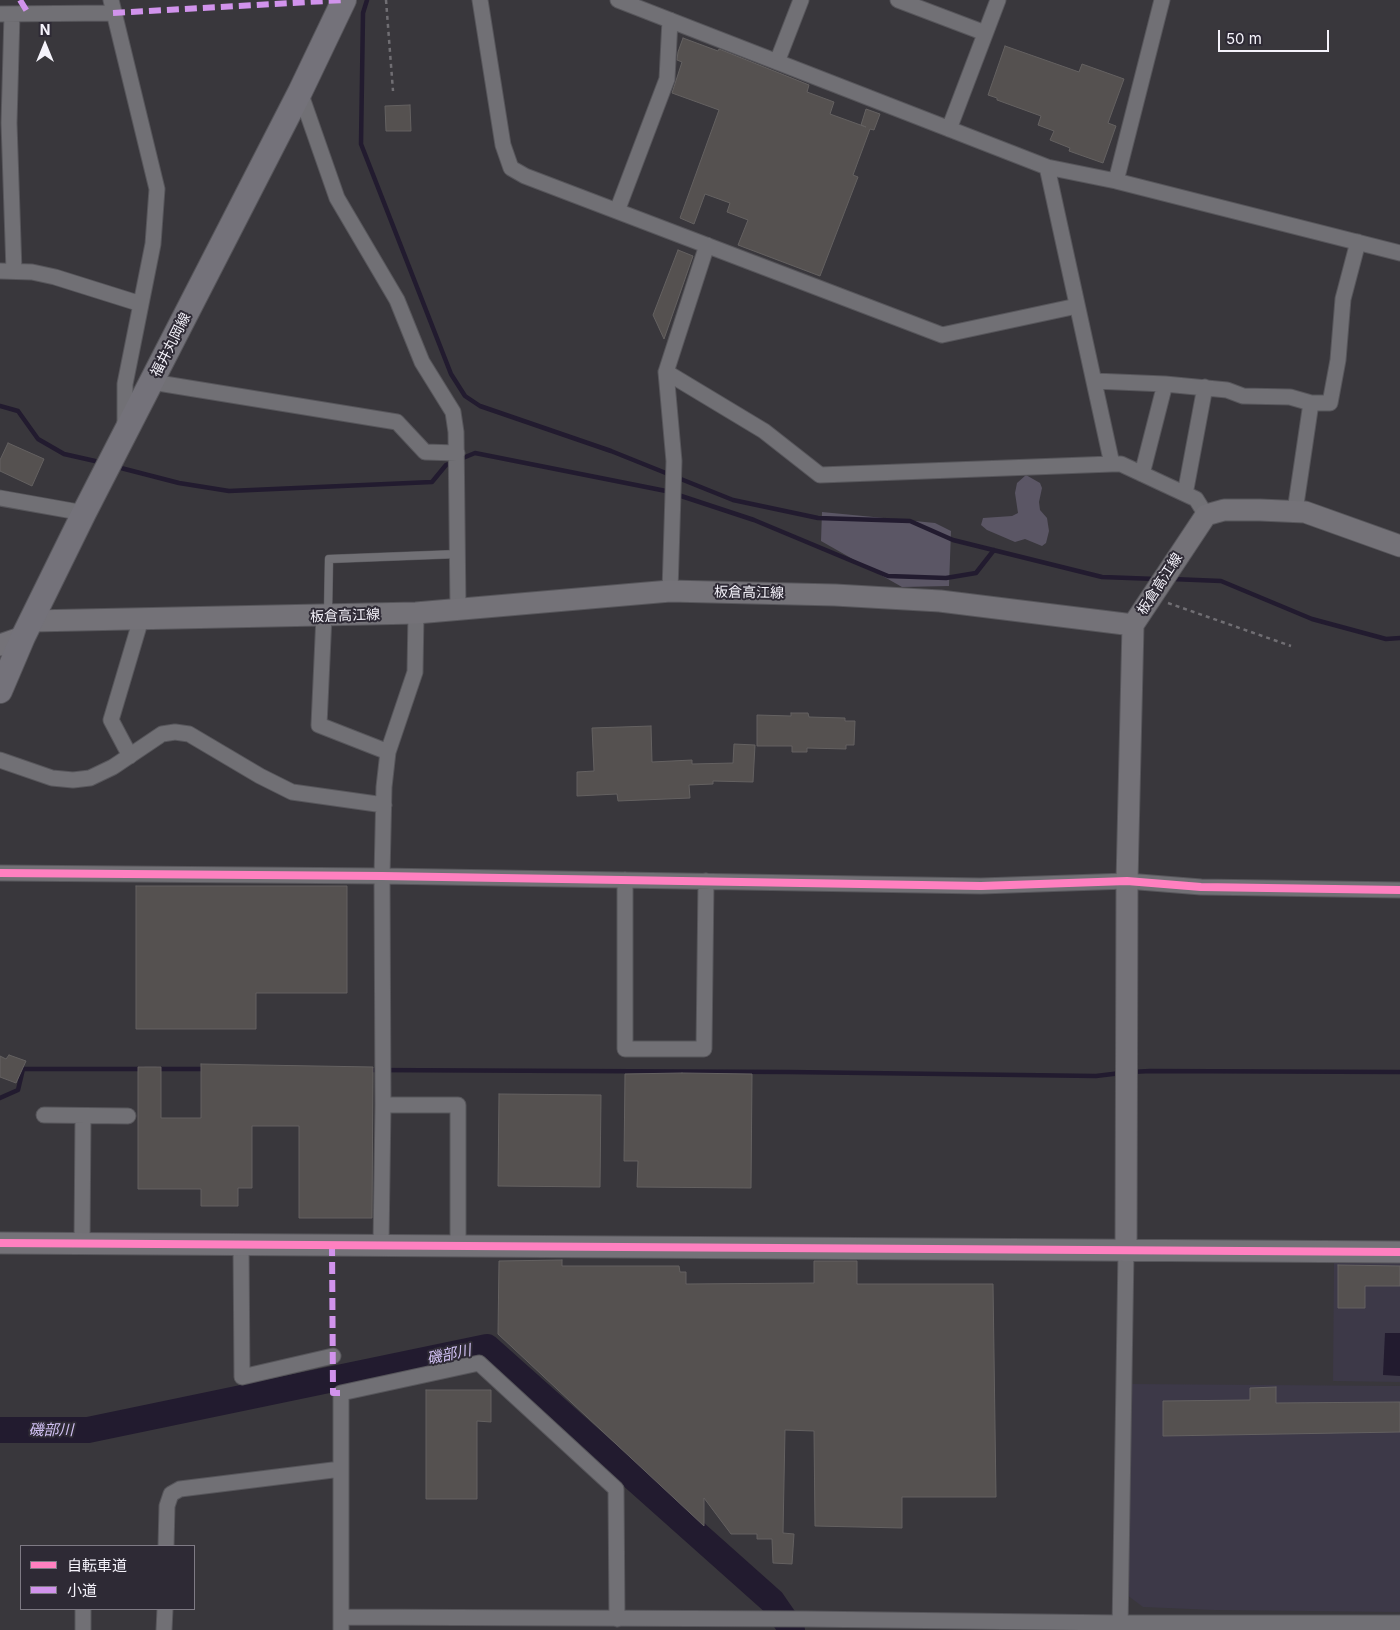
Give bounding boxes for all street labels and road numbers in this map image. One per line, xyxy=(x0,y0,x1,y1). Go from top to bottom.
street label: 福井丸岡線 xyxy=(148,310,194,380)
street label: 板倉高江線 xyxy=(1134,550,1186,618)
street label: 板倉高江線 xyxy=(714,584,784,602)
street label: 板倉高江線 xyxy=(310,606,380,626)

